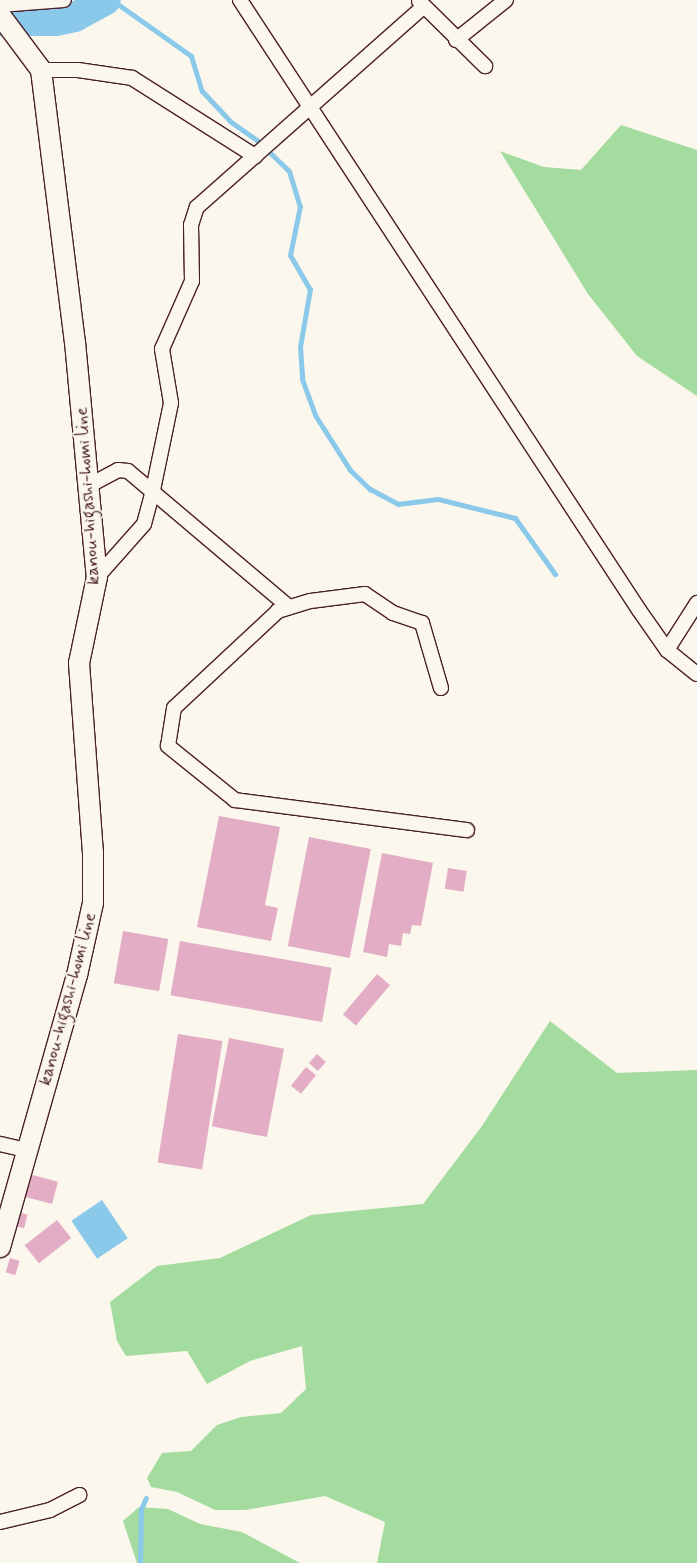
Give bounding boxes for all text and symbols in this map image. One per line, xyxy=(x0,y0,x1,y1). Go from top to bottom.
street label: kanou-higashi-homi line xyxy=(71,406,105,586)
street label: kanou-higashi-homi line xyxy=(34,910,102,1088)

